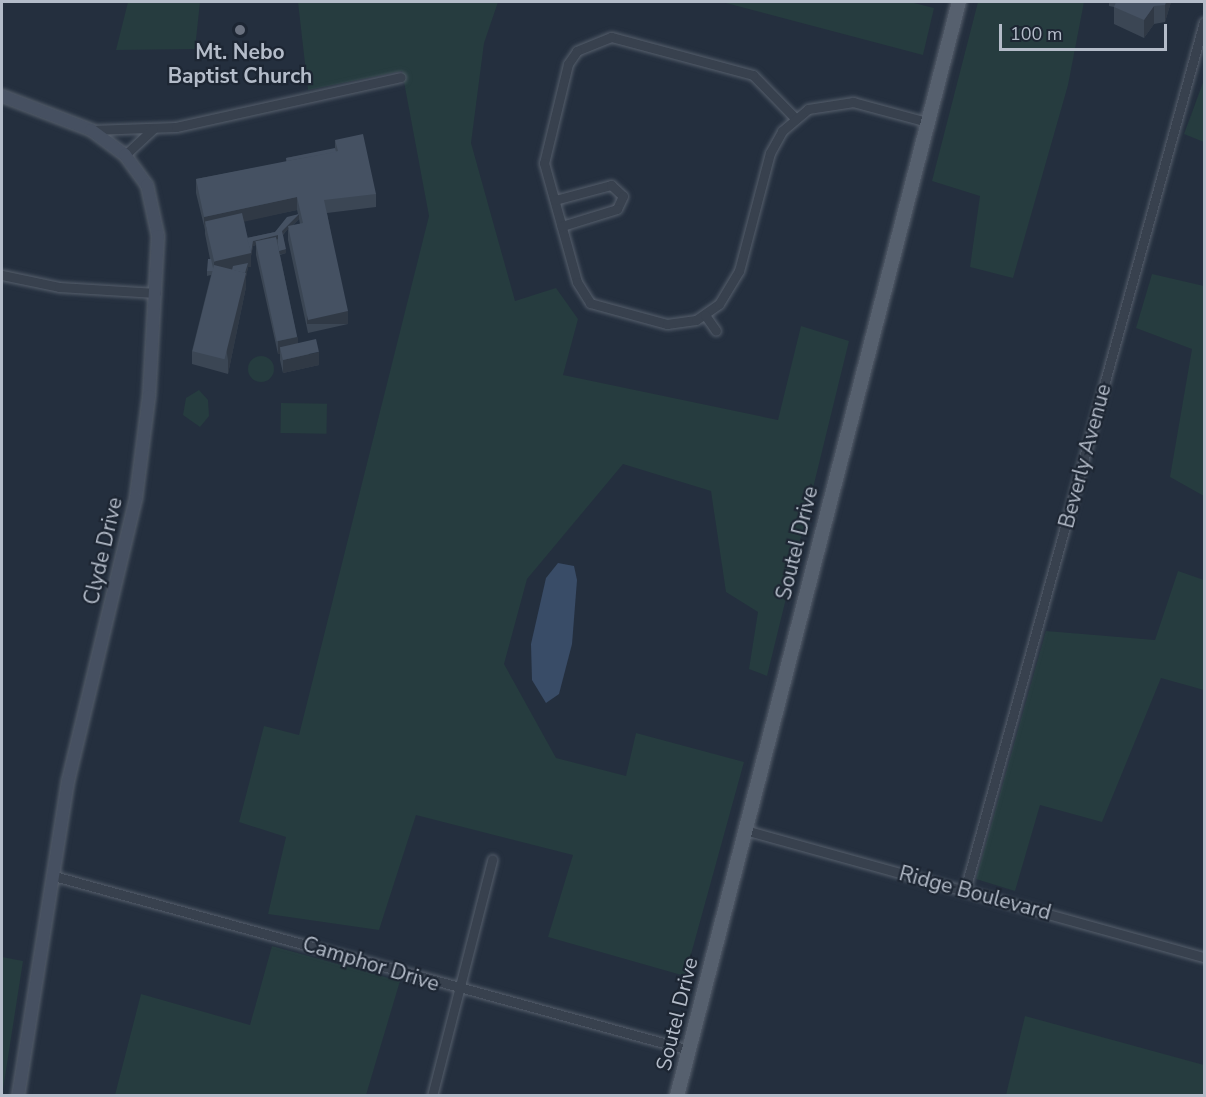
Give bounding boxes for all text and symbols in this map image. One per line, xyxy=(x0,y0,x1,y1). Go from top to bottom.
scale bar xyxy=(1002,12,1170,50)
text: 100 m xyxy=(1010,22,1062,46)
marker: Mt. Nebo Baptist Church xyxy=(233,23,247,37)
place label: Mt. Nebo Baptist Church xyxy=(168,39,312,89)
street label: Beverly Avenue xyxy=(1054,381,1116,531)
street label: Soutel Drive xyxy=(771,484,823,602)
street label: Clyde Drive xyxy=(78,495,128,607)
street label: Ridge Boulevard xyxy=(896,861,1054,925)
street label: Camphor Drive xyxy=(300,931,442,997)
street label: Soutel Drive xyxy=(651,955,703,1073)

